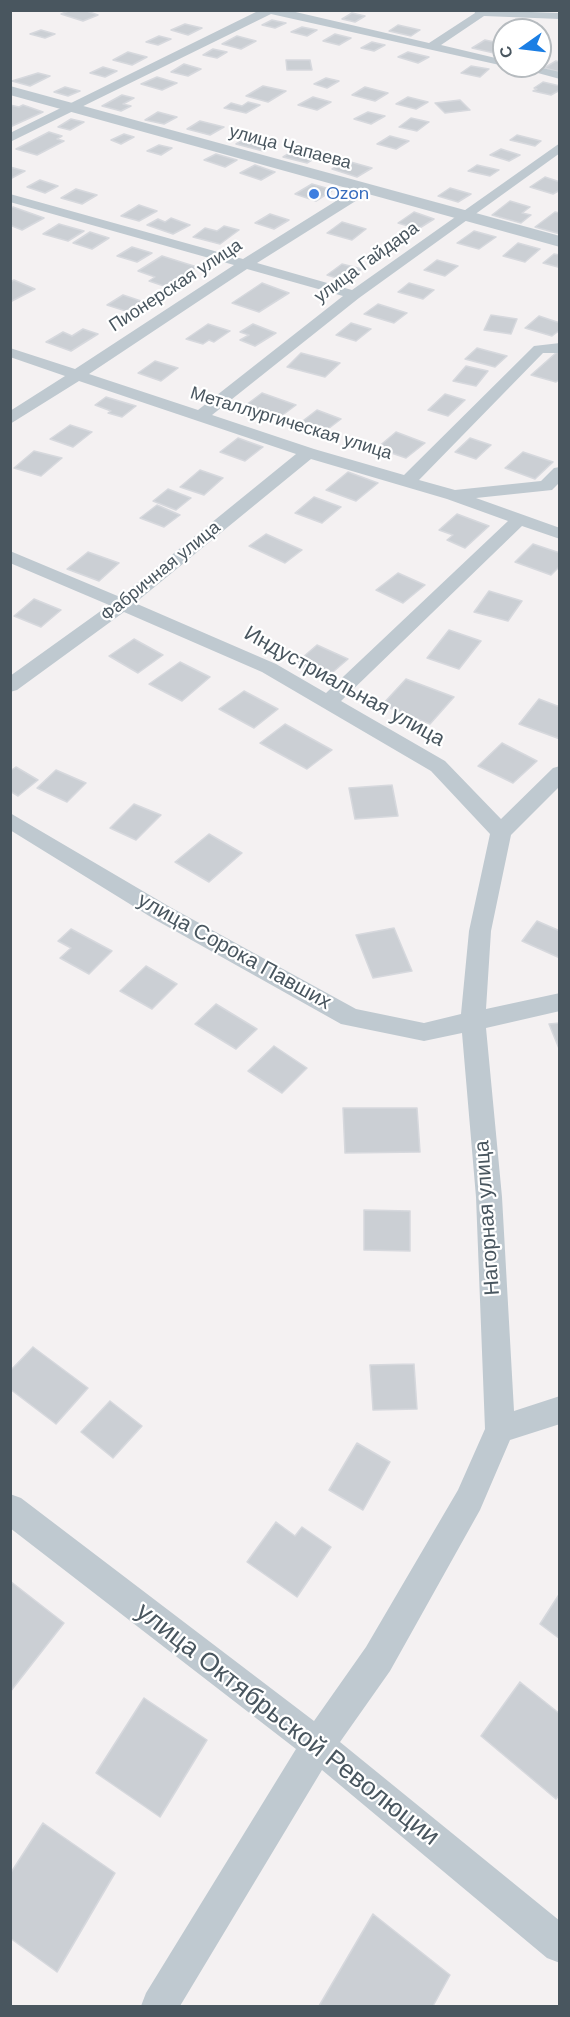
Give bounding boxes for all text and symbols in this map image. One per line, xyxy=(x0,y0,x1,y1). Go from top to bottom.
north arrow xyxy=(492,18,552,78)
text: С xyxy=(494,44,518,60)
street label: улица Чапаева xyxy=(227,121,353,175)
place label: Ozon xyxy=(326,183,369,205)
marker: Ozon xyxy=(307,187,321,201)
street label: улица Гайдара xyxy=(311,218,423,308)
street label: Пионерская улица xyxy=(105,235,247,337)
street label: Металлургическая улица xyxy=(188,383,394,465)
street label: Фабричная улица xyxy=(97,517,225,627)
street label: Индустриальная улица xyxy=(239,621,449,753)
street label: улица Сорока Павших xyxy=(133,888,335,1016)
street label: Нагорная улица xyxy=(470,1140,506,1296)
street label: улица Октябрьской Революции xyxy=(129,1597,445,1853)

